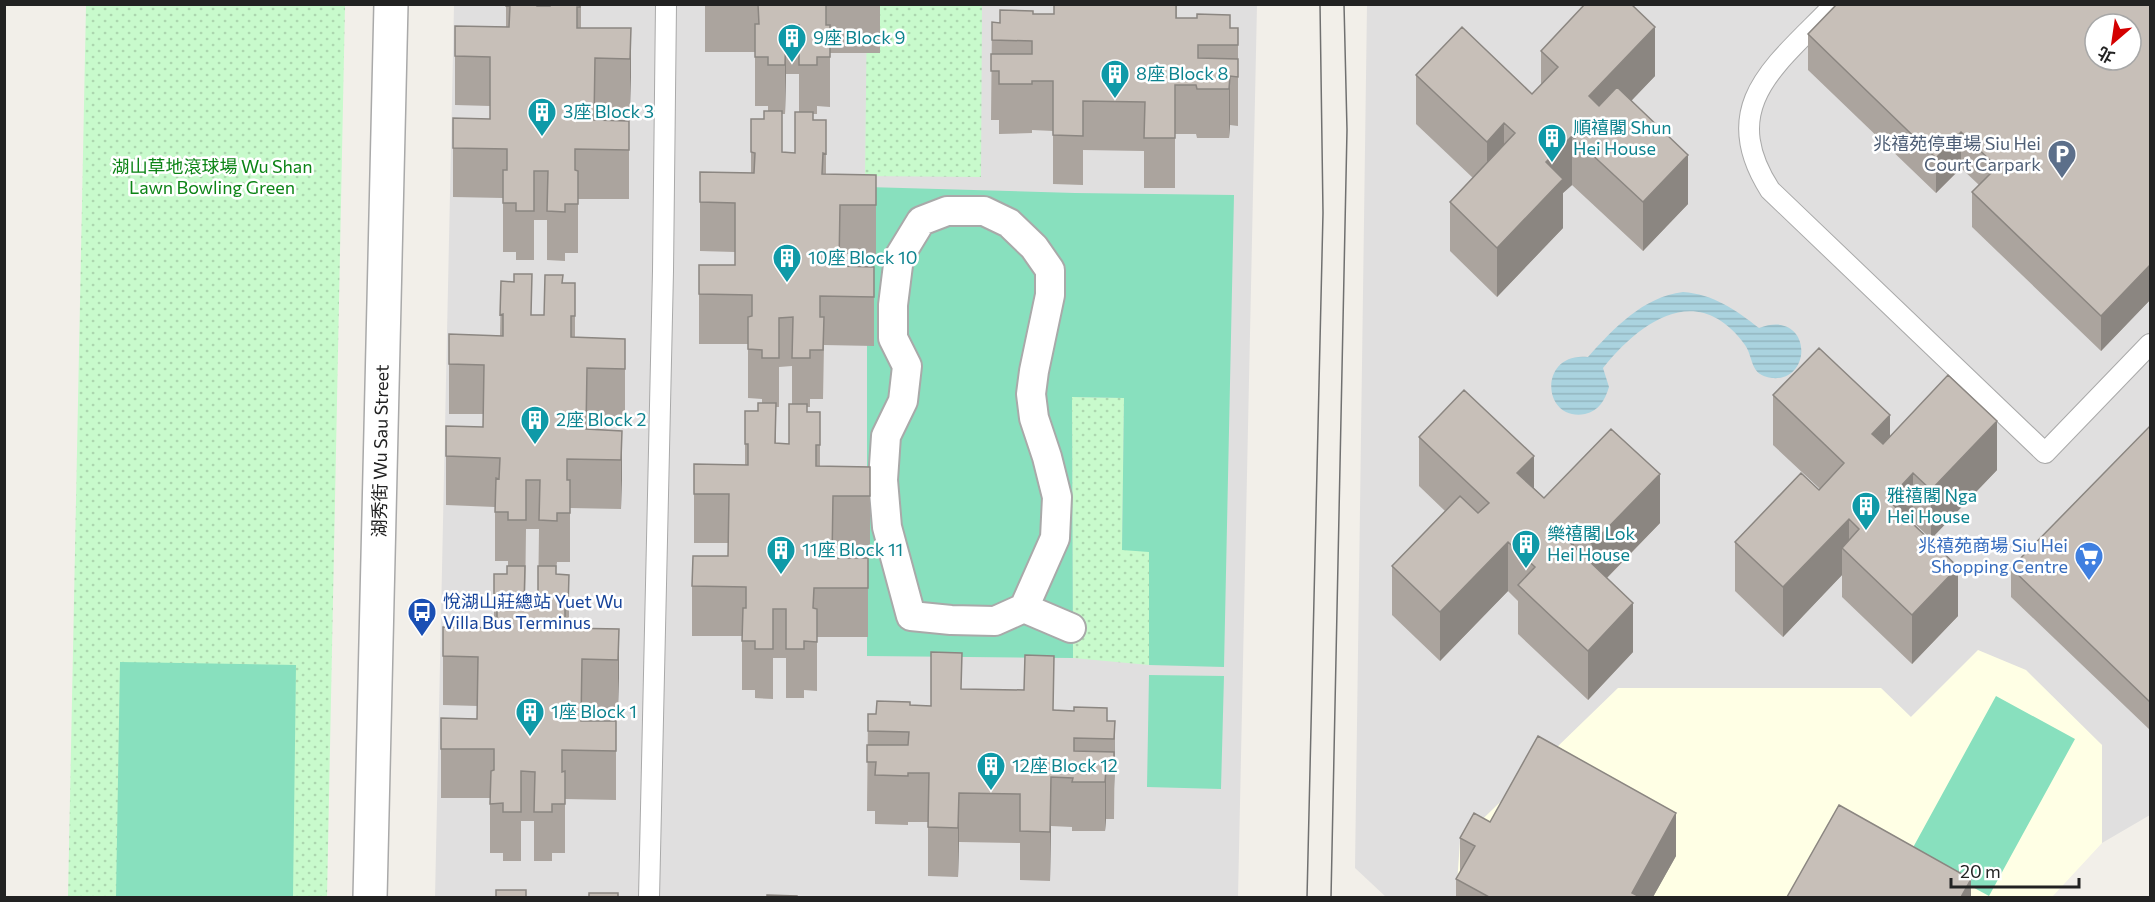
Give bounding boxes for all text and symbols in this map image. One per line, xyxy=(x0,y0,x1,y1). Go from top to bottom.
north arrow xyxy=(2083,12,2143,72)
building icon: 9座 Block 9 xyxy=(776,22,808,64)
place label: 9座 Block 9 xyxy=(813,26,905,48)
text: 北 xyxy=(2094,43,2117,68)
building icon: 8座 Block 8 xyxy=(1099,58,1131,100)
place label: 8座 Block 8 xyxy=(1136,62,1228,84)
building icon: 3座 Block 3 xyxy=(526,96,558,138)
place label: 3座 Block 3 xyxy=(563,100,654,122)
place label: 順禧閣 Shun Hei House xyxy=(1573,116,1672,159)
building icon: 順禧閣 Shun Hei House xyxy=(1536,122,1568,164)
place label: 兆禧苑停車場 Siu Hei Court Carpark xyxy=(1873,132,2041,175)
parking icon: 兆禧苑停車場 Siu Hei Court Carpark xyxy=(2046,138,2078,180)
park label: 湖山草地滾球場 Wu Shan Lawn Bowling Green xyxy=(111,155,313,198)
building icon: 10座 Block 10 xyxy=(771,242,803,284)
place label: 10座 Block 10 xyxy=(808,246,917,268)
street label: 湖秀街 Wu Sau Street xyxy=(367,364,393,538)
building icon: 2座 Block 2 xyxy=(519,404,551,446)
place label: 2座 Block 2 xyxy=(556,408,646,430)
place label: 雅禧閣 Nga Hei House xyxy=(1887,484,1977,527)
building icon: 雅禧閣 Nga Hei House xyxy=(1850,490,1882,532)
place label: 樂禧閣 Lok Hei House xyxy=(1547,522,1636,565)
building icon: 樂禧閣 Lok Hei House xyxy=(1510,528,1542,570)
building icon: 11座 Block 11 xyxy=(765,534,797,576)
place label: 兆禧苑商場 Siu Hei Shopping Centre xyxy=(1918,534,2068,577)
place label: 11座 Block 11 xyxy=(802,538,903,560)
supermarket icon: 兆禧苑商場 Siu Hei Shopping Centre xyxy=(2073,540,2105,582)
place label: 悅湖山莊總站 Yuet Wu Villa Bus Terminus xyxy=(443,590,623,633)
bus stop icon: 悅湖山莊總站 Yuet Wu Villa Bus Terminus xyxy=(406,596,438,638)
building icon: 1座 Block 1 xyxy=(514,696,546,738)
place label: 1座 Block 1 xyxy=(551,700,637,722)
building icon: 12座 Block 12 xyxy=(975,750,1007,792)
place label: 12座 Block 12 xyxy=(1012,754,1118,776)
scale bar xyxy=(1951,851,2078,889)
text: 20 m xyxy=(1960,860,2001,882)

